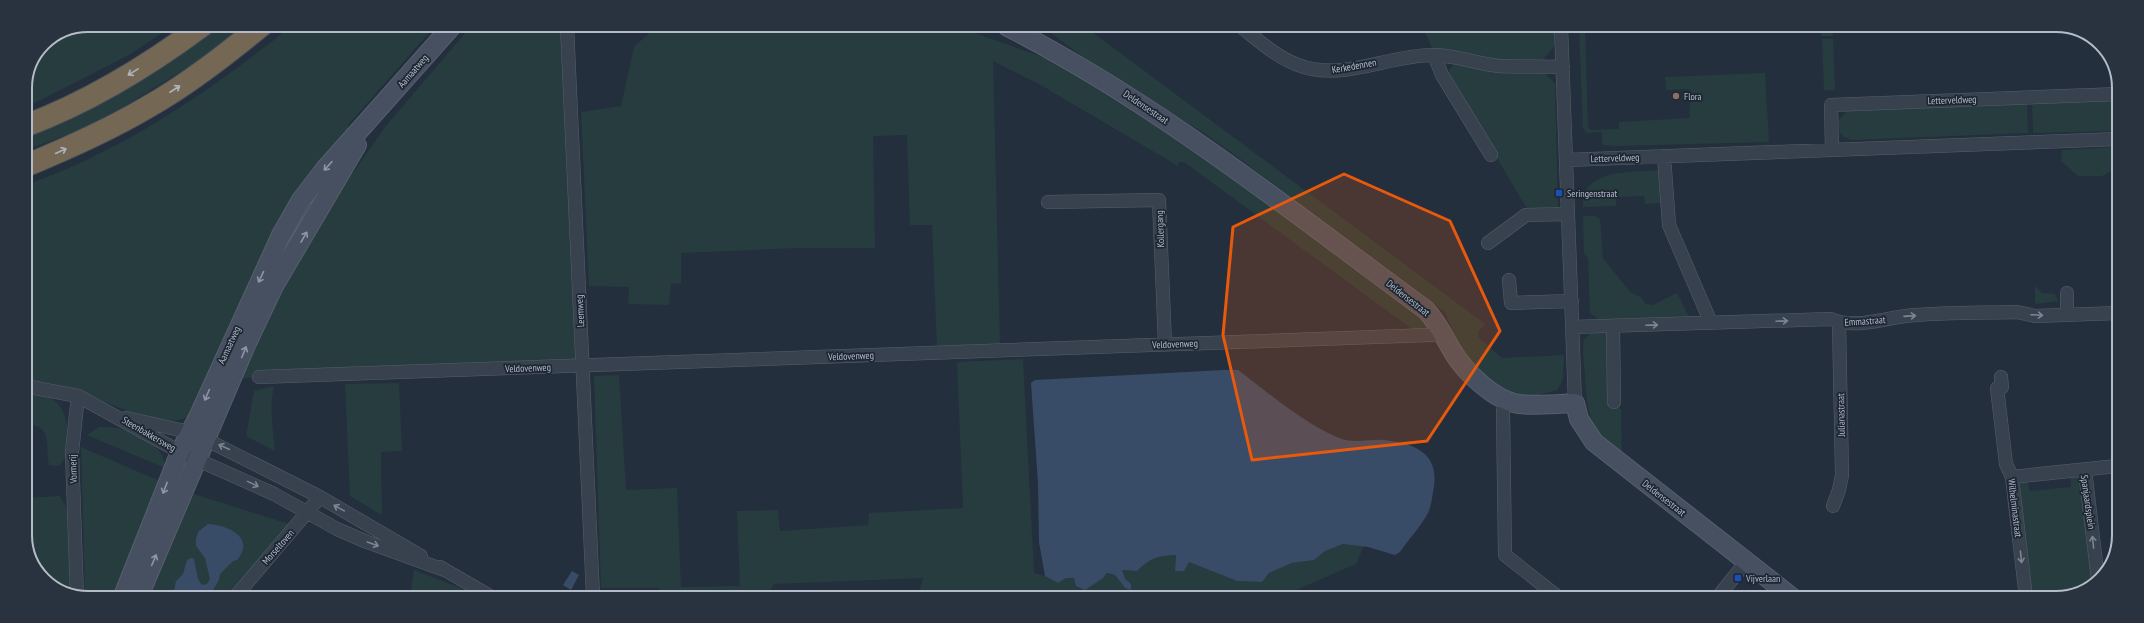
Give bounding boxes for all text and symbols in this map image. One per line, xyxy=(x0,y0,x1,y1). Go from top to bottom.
street label: Aamaatweg xyxy=(395,52,431,90)
street label: Kerkedennen xyxy=(1331,56,1377,76)
one-way arrow xyxy=(127,69,139,77)
one-way arrow xyxy=(169,85,180,93)
street label: Deldensestraat xyxy=(1121,87,1171,127)
place label: Flora xyxy=(1684,90,1702,103)
marker: Flora xyxy=(1671,91,1681,101)
street label: Letterveldweg xyxy=(1927,93,1977,107)
one-way arrow xyxy=(54,147,66,154)
street label: Letterveldweg xyxy=(1590,151,1640,165)
one-way arrow xyxy=(323,161,333,171)
place label: Seringenstraat xyxy=(1567,187,1617,200)
marker: Seringenstraat xyxy=(1554,188,1564,198)
street label: Kollergang xyxy=(1153,210,1167,248)
one-way arrow xyxy=(300,231,308,243)
one-way arrow xyxy=(257,270,264,282)
street label: Deldensestraat xyxy=(1384,277,1433,319)
street label: Leemweg xyxy=(573,294,587,328)
one-way arrow xyxy=(2030,311,2043,318)
street label: Emmastraat xyxy=(1844,313,1886,329)
one-way arrow xyxy=(1903,313,1916,320)
one-way arrow xyxy=(1775,317,1788,324)
one-way arrow xyxy=(1645,321,1658,329)
street label: Aamaatweg xyxy=(215,324,243,366)
street label: Veldovenweg xyxy=(1151,337,1198,351)
one-way arrow xyxy=(240,346,248,358)
street label: Veldovenweg xyxy=(827,349,874,363)
street label: Veldovenweg xyxy=(504,361,551,375)
one-way arrow xyxy=(203,389,211,401)
street label: Julianastraat xyxy=(1834,393,1848,438)
street label: Steenbakkersweg xyxy=(120,413,178,455)
one-way arrow xyxy=(218,443,230,450)
street label: Vormerij xyxy=(66,454,80,485)
street label: Spanjaardsplein xyxy=(2078,474,2098,530)
street label: Deldensestraat xyxy=(1640,477,1689,519)
street label: Wilhelminastraat xyxy=(2005,478,2025,538)
one-way arrow xyxy=(160,481,168,493)
one-way arrow xyxy=(246,481,258,488)
one-way arrow xyxy=(333,503,345,511)
street label: Morseltoven xyxy=(259,527,297,567)
one-way arrow xyxy=(2090,535,2097,548)
one-way arrow xyxy=(366,541,378,549)
one-way arrow xyxy=(2018,550,2025,563)
one-way arrow xyxy=(151,554,159,566)
place label: Vijverlaan xyxy=(1745,572,1780,585)
marker: Vijverlaan xyxy=(1733,573,1743,583)

